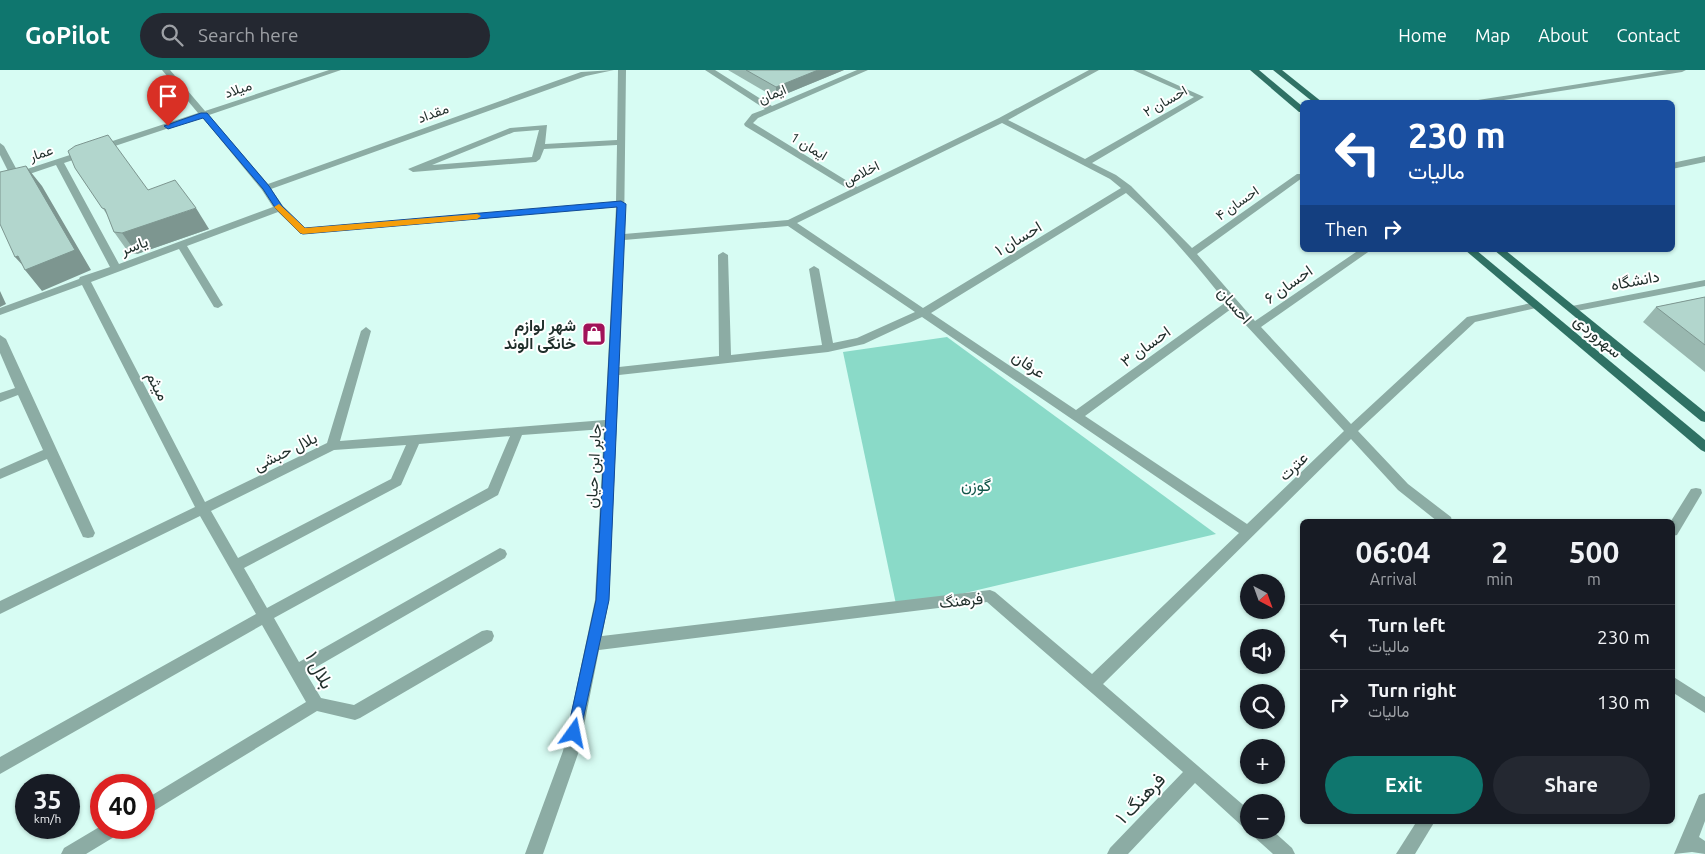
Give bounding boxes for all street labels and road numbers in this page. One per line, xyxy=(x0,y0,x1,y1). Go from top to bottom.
street label: میلاد xyxy=(222,77,254,101)
street label: ایمان xyxy=(756,81,789,108)
street label: احسان ۲ xyxy=(1140,82,1190,121)
street label: مقداد xyxy=(415,100,451,126)
street label: ایمان 1 xyxy=(787,129,830,164)
street label: عمار xyxy=(26,142,55,166)
street label: اخلاص xyxy=(840,157,882,190)
street label: احسان ۴ xyxy=(1212,182,1262,224)
street label: احسان ۱ xyxy=(991,217,1045,260)
street label: یاسر xyxy=(117,232,151,260)
street label: احسان ۶ xyxy=(1261,261,1316,308)
street label: دانشگاه xyxy=(1609,266,1661,294)
street label: احسان xyxy=(1213,283,1256,328)
street label: سهروردی xyxy=(1569,311,1626,363)
street label: احسان ۳ xyxy=(1117,322,1174,371)
street label: عرفان xyxy=(1008,347,1049,383)
street label: میثم xyxy=(141,368,173,404)
street label: جابر ابن حیان xyxy=(582,423,606,509)
street label: بلال حبشی xyxy=(250,428,321,476)
street label: عترت xyxy=(1275,448,1313,485)
street label: فرهنگ xyxy=(938,589,984,613)
street label: بلال ۱ xyxy=(300,648,339,693)
street label: فرهنگ ۱ xyxy=(1111,768,1170,829)

